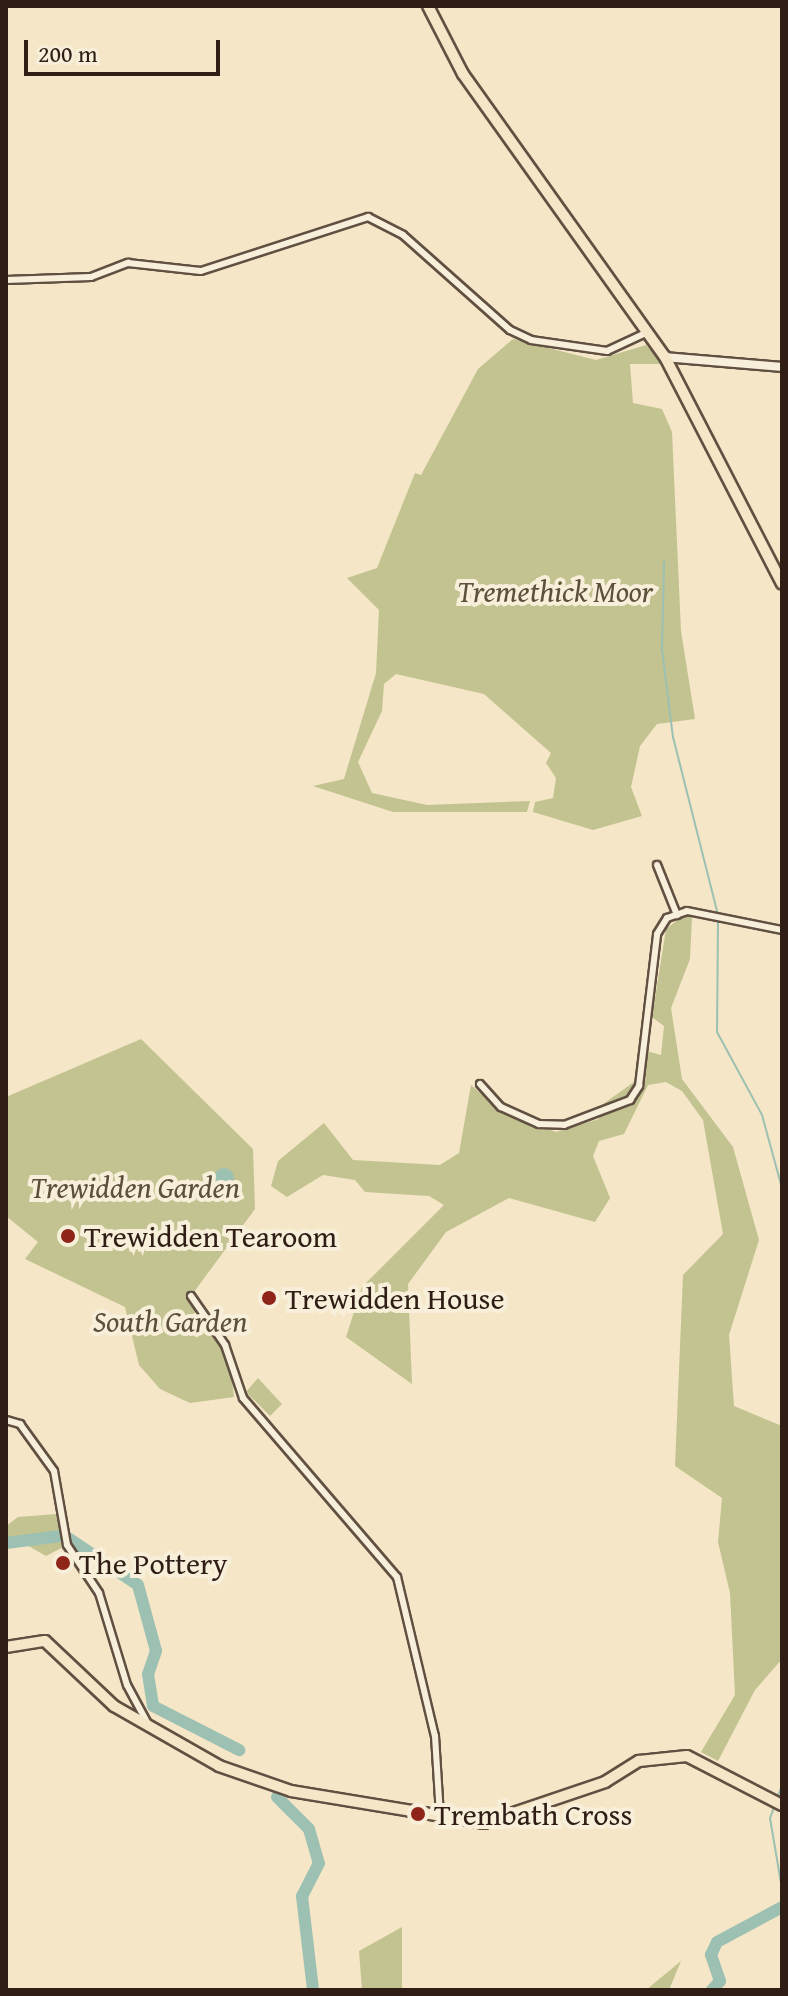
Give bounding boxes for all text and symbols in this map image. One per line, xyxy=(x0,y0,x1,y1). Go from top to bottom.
scale bar xyxy=(28,24,224,74)
text: 200 m xyxy=(38,36,98,71)
park label: Tremethick Moor xyxy=(457,573,653,609)
park label: Trewidden Garden xyxy=(30,1169,240,1205)
place label: Trewidden Tearoom xyxy=(84,1218,337,1254)
marker: Trewidden Tearoom xyxy=(59,1227,77,1245)
place label: Trewidden House xyxy=(285,1280,505,1316)
marker: Trewidden House xyxy=(260,1289,278,1307)
park label: South Garden xyxy=(93,1303,247,1339)
place label: The Pottery xyxy=(79,1545,227,1581)
marker: The Pottery xyxy=(54,1554,72,1572)
place label: Trembath Cross xyxy=(434,1796,632,1832)
marker: Trembath Cross xyxy=(409,1805,427,1823)

